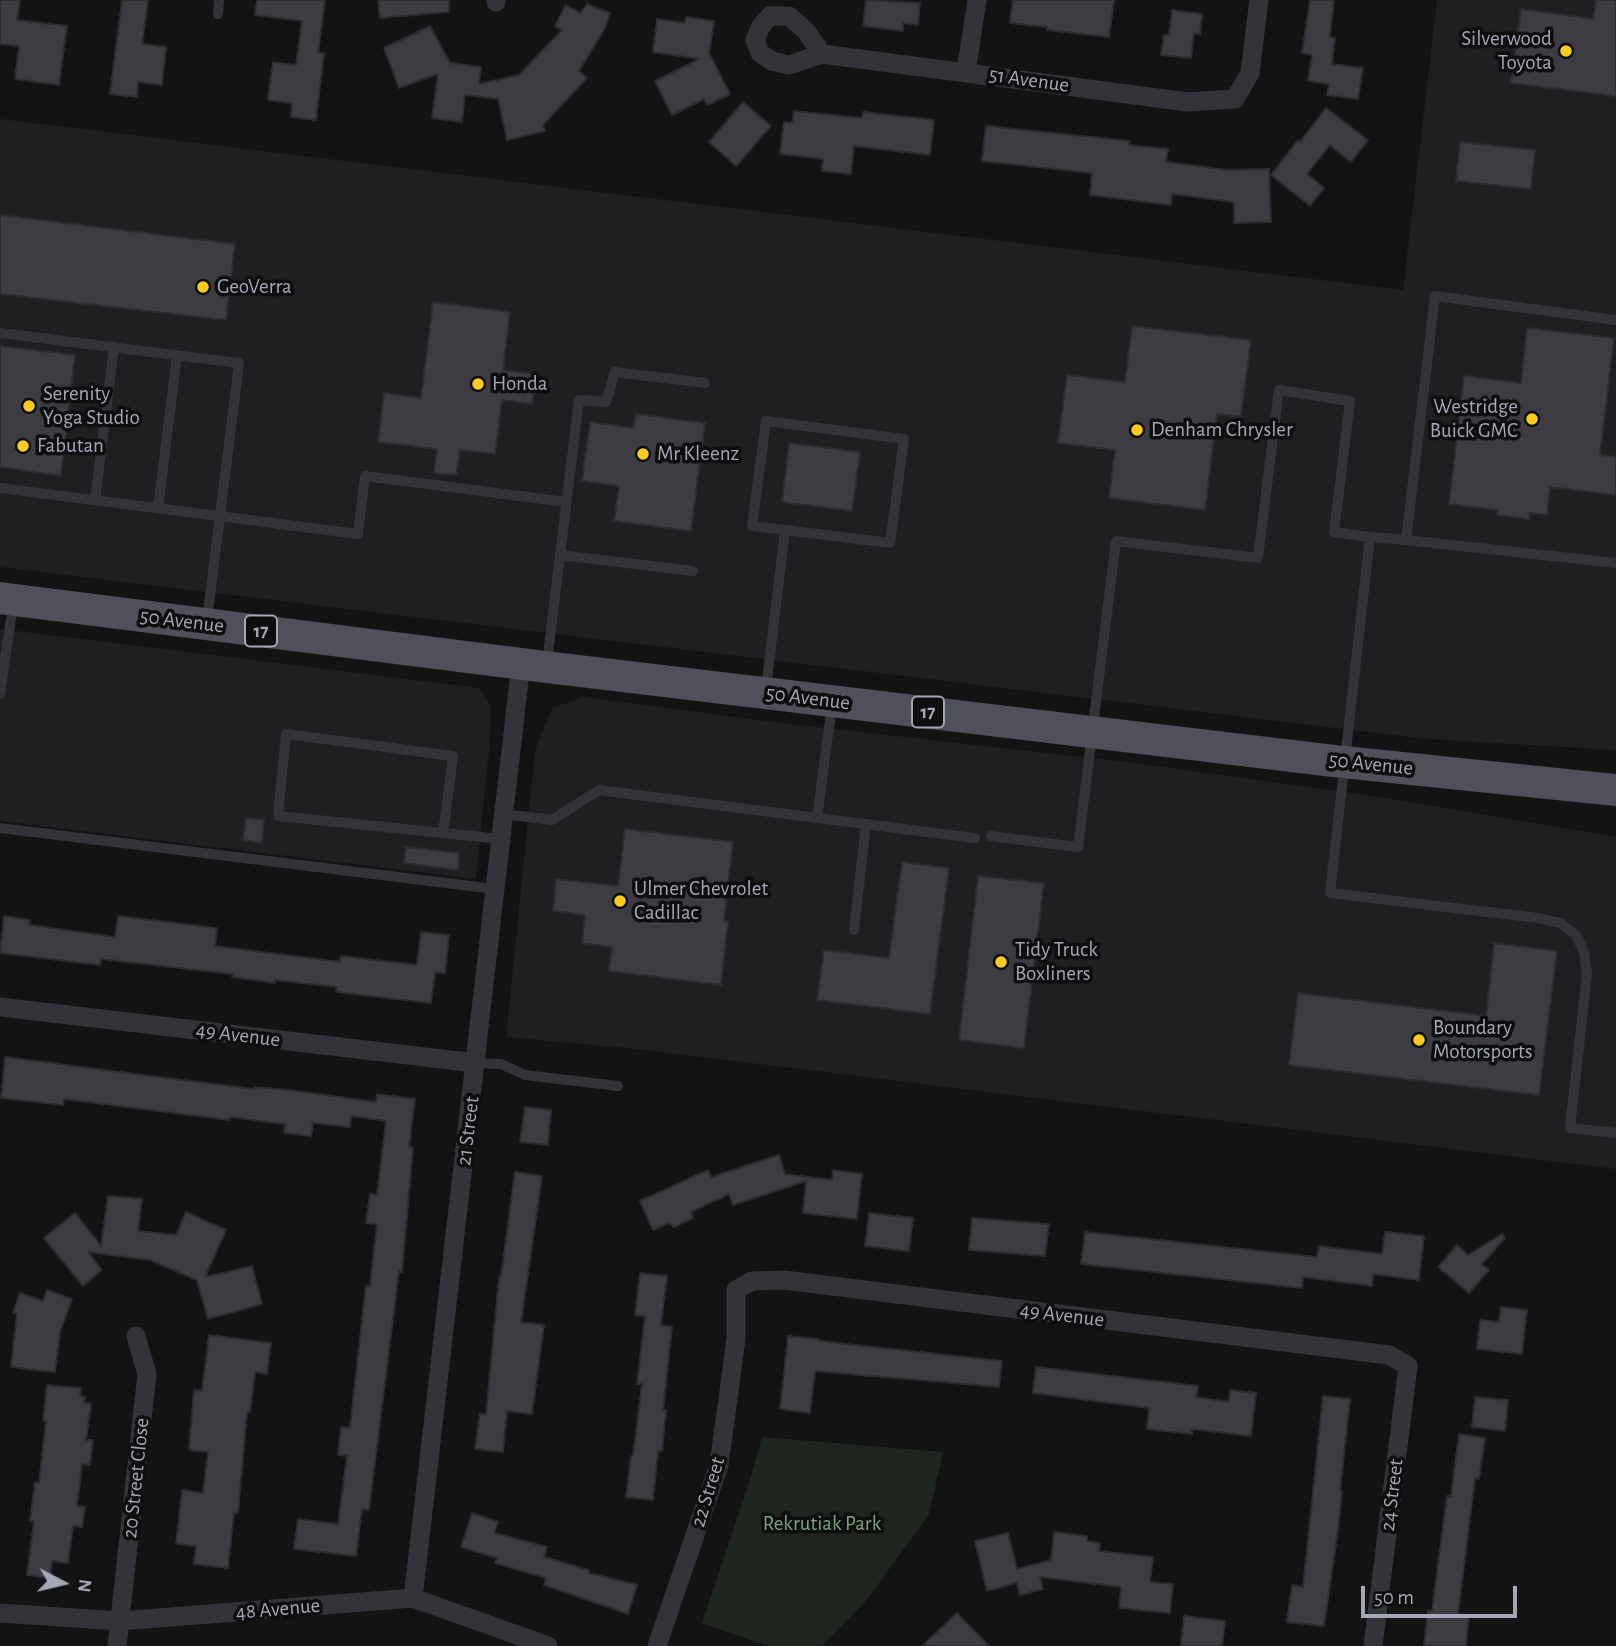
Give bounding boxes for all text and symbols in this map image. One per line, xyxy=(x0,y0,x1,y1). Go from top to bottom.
place label: Silverwood Toyota xyxy=(1461,26,1552,76)
marker: Silverwood Toyota xyxy=(1558,43,1574,59)
street label: 51 Avenue xyxy=(987,62,1071,98)
place label: GeoVerra xyxy=(217,274,292,300)
marker: GeoVerra xyxy=(195,279,211,295)
place label: Honda xyxy=(492,371,547,397)
marker: Honda xyxy=(470,376,486,392)
place label: Serenity Yoga Studio xyxy=(43,381,140,431)
place label: Westridge Buick GMC xyxy=(1430,394,1518,444)
marker: Serenity Yoga Studio xyxy=(21,398,37,414)
marker: Westridge Buick GMC xyxy=(1524,411,1540,427)
place label: Denham Chrysler xyxy=(1151,417,1293,443)
marker: Denham Chrysler xyxy=(1129,422,1145,438)
place label: Fabutan xyxy=(37,433,104,459)
marker: Fabutan xyxy=(15,438,31,454)
place label: Mr Kleenz xyxy=(657,441,739,467)
marker: Mr Kleenz xyxy=(635,446,651,462)
street label: 50 Avenue xyxy=(139,603,225,639)
road number: 17 xyxy=(245,616,277,646)
street label: 50 Avenue xyxy=(765,680,851,716)
road number: 17 xyxy=(912,696,944,727)
street label: 50 Avenue xyxy=(1328,747,1414,781)
place label: Ulmer Chevrolet Cadillac xyxy=(634,876,768,926)
marker: Ulmer Chevrolet Cadillac xyxy=(612,893,628,909)
place label: Tidy Truck Boxliners xyxy=(1015,937,1098,987)
marker: Tidy Truck Boxliners xyxy=(993,954,1009,970)
place label: Boundary Motorsports xyxy=(1433,1015,1533,1065)
street label: 49 Avenue xyxy=(194,1017,282,1053)
marker: Boundary Motorsports xyxy=(1411,1032,1427,1048)
street label: 21 Street xyxy=(451,1095,485,1167)
street label: 49 Avenue xyxy=(1018,1297,1106,1333)
street label: 20 Street Close xyxy=(117,1417,155,1539)
street label: 22 Street xyxy=(685,1454,731,1530)
street label: 24 Street xyxy=(1375,1457,1409,1533)
park label: Rekrutiak Park xyxy=(763,1511,881,1537)
north arrow xyxy=(28,1548,98,1618)
scale bar xyxy=(1364,1572,1520,1616)
text: N xyxy=(74,1578,95,1593)
text: 50 m xyxy=(1374,1587,1414,1608)
street label: 48 Avenue xyxy=(235,1593,321,1625)

